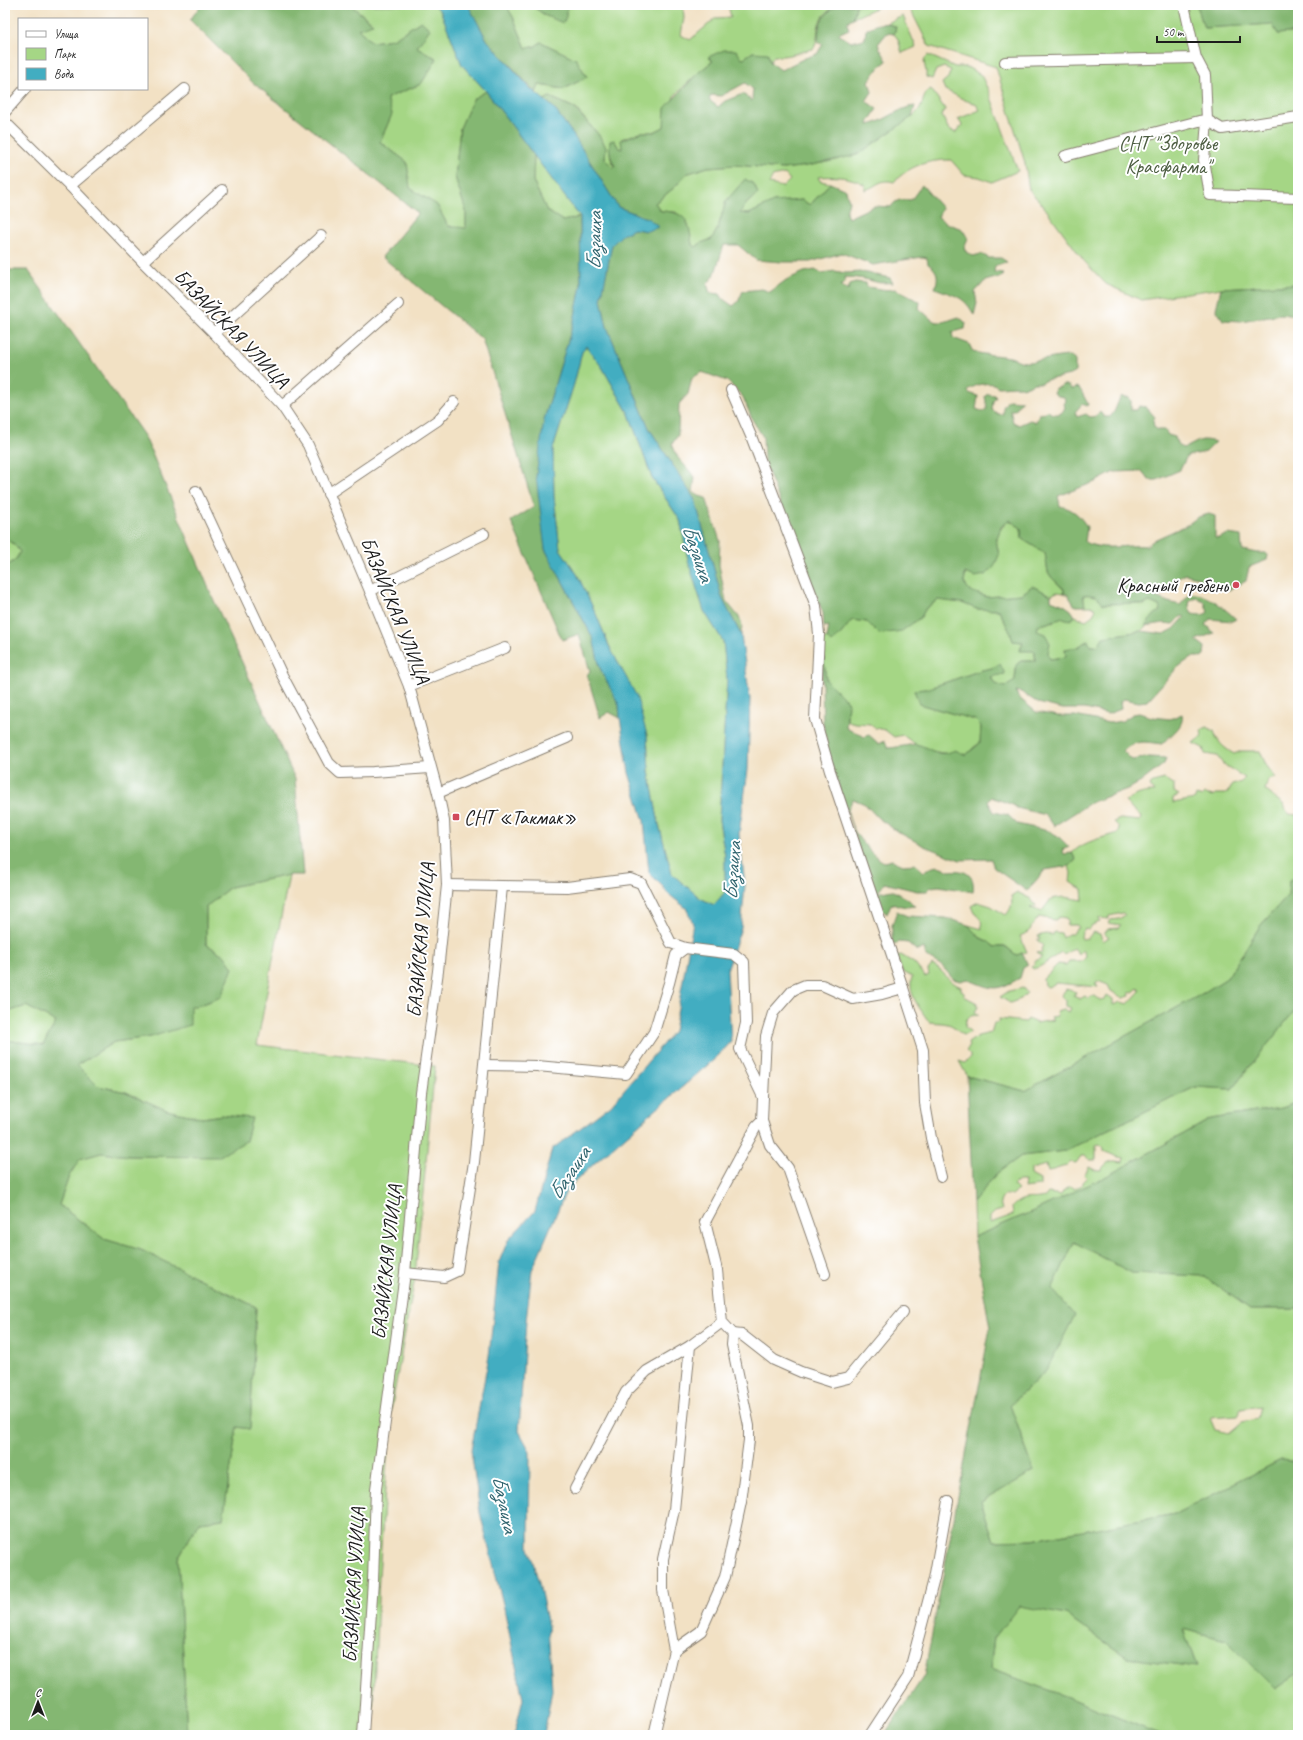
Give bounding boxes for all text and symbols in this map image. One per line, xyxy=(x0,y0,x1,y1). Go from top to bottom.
legend xyxy=(18,18,148,90)
scale bar xyxy=(1157,18,1240,44)
text: 50 m xyxy=(1163,24,1185,40)
text: Улица xyxy=(54,26,79,42)
text: Парк xyxy=(54,46,77,62)
text: Вода xyxy=(54,66,75,82)
park label: СНТ "Здоровье Красфарма" xyxy=(1119,131,1219,179)
water label: Базаиха xyxy=(580,210,609,270)
street label: БАЗАЙСКАЯ УЛИЦА xyxy=(169,264,295,394)
water label: Базаиха xyxy=(675,521,720,587)
street label: БАЗАЙСКАЯ УЛИЦА xyxy=(355,533,437,688)
place label: Красный гребень xyxy=(1117,573,1230,598)
marker: Красный гребень xyxy=(1231,580,1241,590)
place label: СНТ «Такмак» xyxy=(464,805,576,830)
marker: СНТ «Такмак» xyxy=(451,812,461,822)
water label: Базаиха xyxy=(717,839,748,901)
street label: БАЗАЙСКАЯ УЛИЦА xyxy=(401,861,440,1019)
water label: Базаиха xyxy=(542,1140,598,1205)
street label: БАЗАЙСКАЯ УЛИЦА xyxy=(366,1182,407,1341)
water label: Базаиха xyxy=(485,1473,524,1537)
street label: БАЗАЙСКАЯ УЛИЦА xyxy=(337,1506,370,1663)
north arrow xyxy=(18,1682,58,1722)
text: С xyxy=(35,1685,42,1699)

